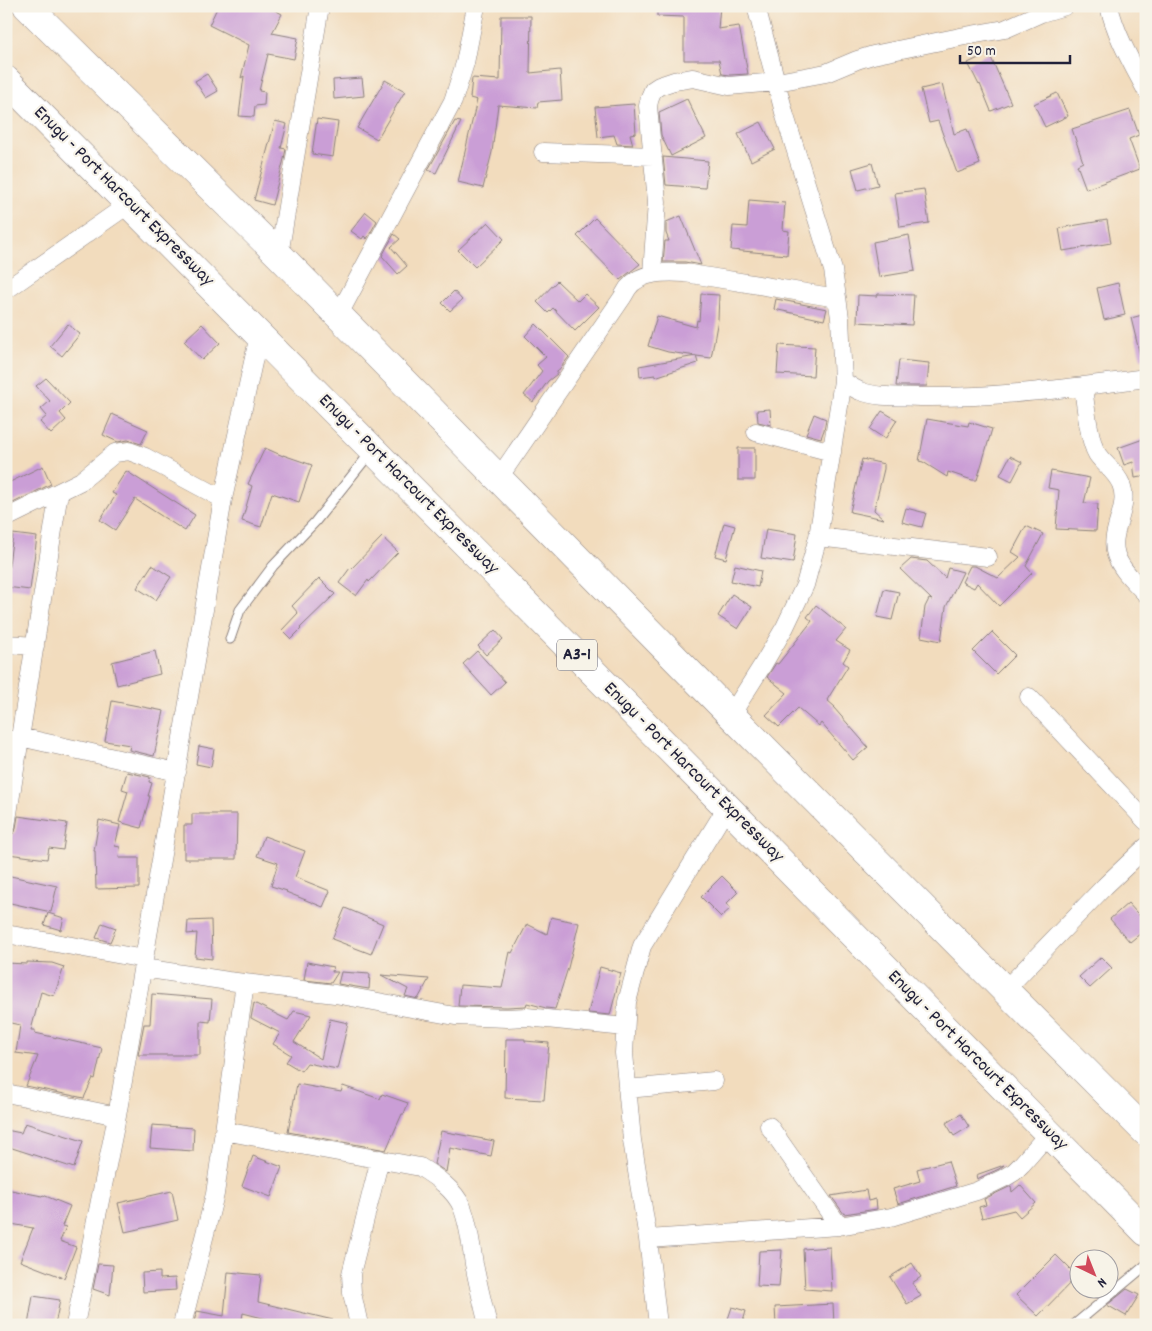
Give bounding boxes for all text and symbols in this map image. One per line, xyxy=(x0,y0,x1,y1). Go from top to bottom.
scale bar xyxy=(960,32,1070,64)
text: 50 m xyxy=(967,41,996,63)
street label: Enugu - Port Harcourt Expressway xyxy=(27,101,220,294)
street label: Enugu - Port Harcourt Expressway xyxy=(312,389,505,582)
road number: A3-1 xyxy=(557,640,597,670)
street label: Enugu - Port Harcourt Expressway xyxy=(597,677,790,870)
street label: Enugu - Port Harcourt Expressway xyxy=(881,965,1074,1158)
north arrow xyxy=(1070,1248,1120,1298)
text: N xyxy=(1092,1272,1111,1292)

